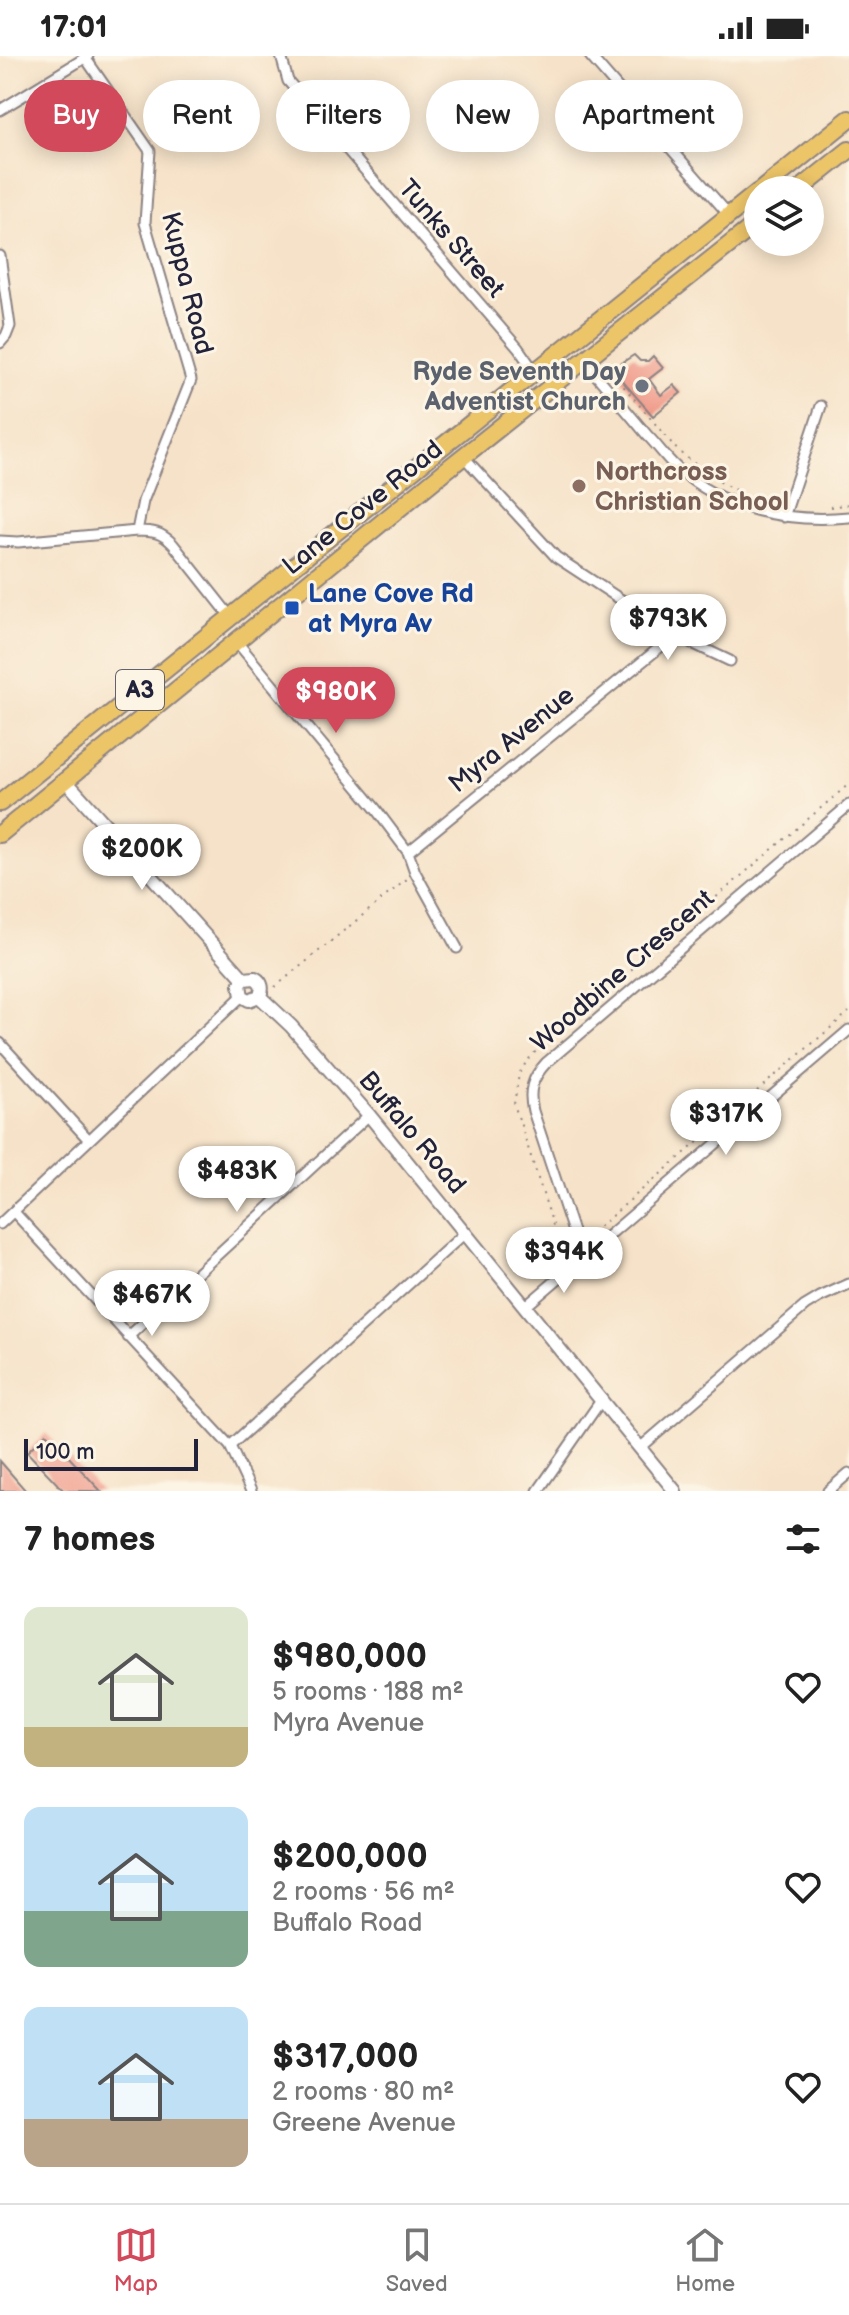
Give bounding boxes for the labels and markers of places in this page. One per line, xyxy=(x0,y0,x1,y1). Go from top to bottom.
place label: Ryde Seventh Day Adventist Church xyxy=(413,357,626,418)
marker: Ryde Seventh Day Adventist Church xyxy=(633,377,651,395)
place label: Northcross Christian School xyxy=(595,457,789,518)
marker: Northcross Christian School xyxy=(570,477,588,495)
place label: Lane Cove Rd at Myra Av xyxy=(308,579,474,640)
pin: $793K xyxy=(612,594,724,662)
marker: Lane Cove Rd at Myra Av xyxy=(283,599,301,617)
pin: $980K xyxy=(280,667,392,735)
pin: $200K xyxy=(86,824,198,892)
pin: $317K xyxy=(670,1089,782,1157)
pin: $483K xyxy=(181,1146,293,1214)
pin: $394K xyxy=(508,1227,620,1295)
pin: $467K xyxy=(96,1270,208,1338)

